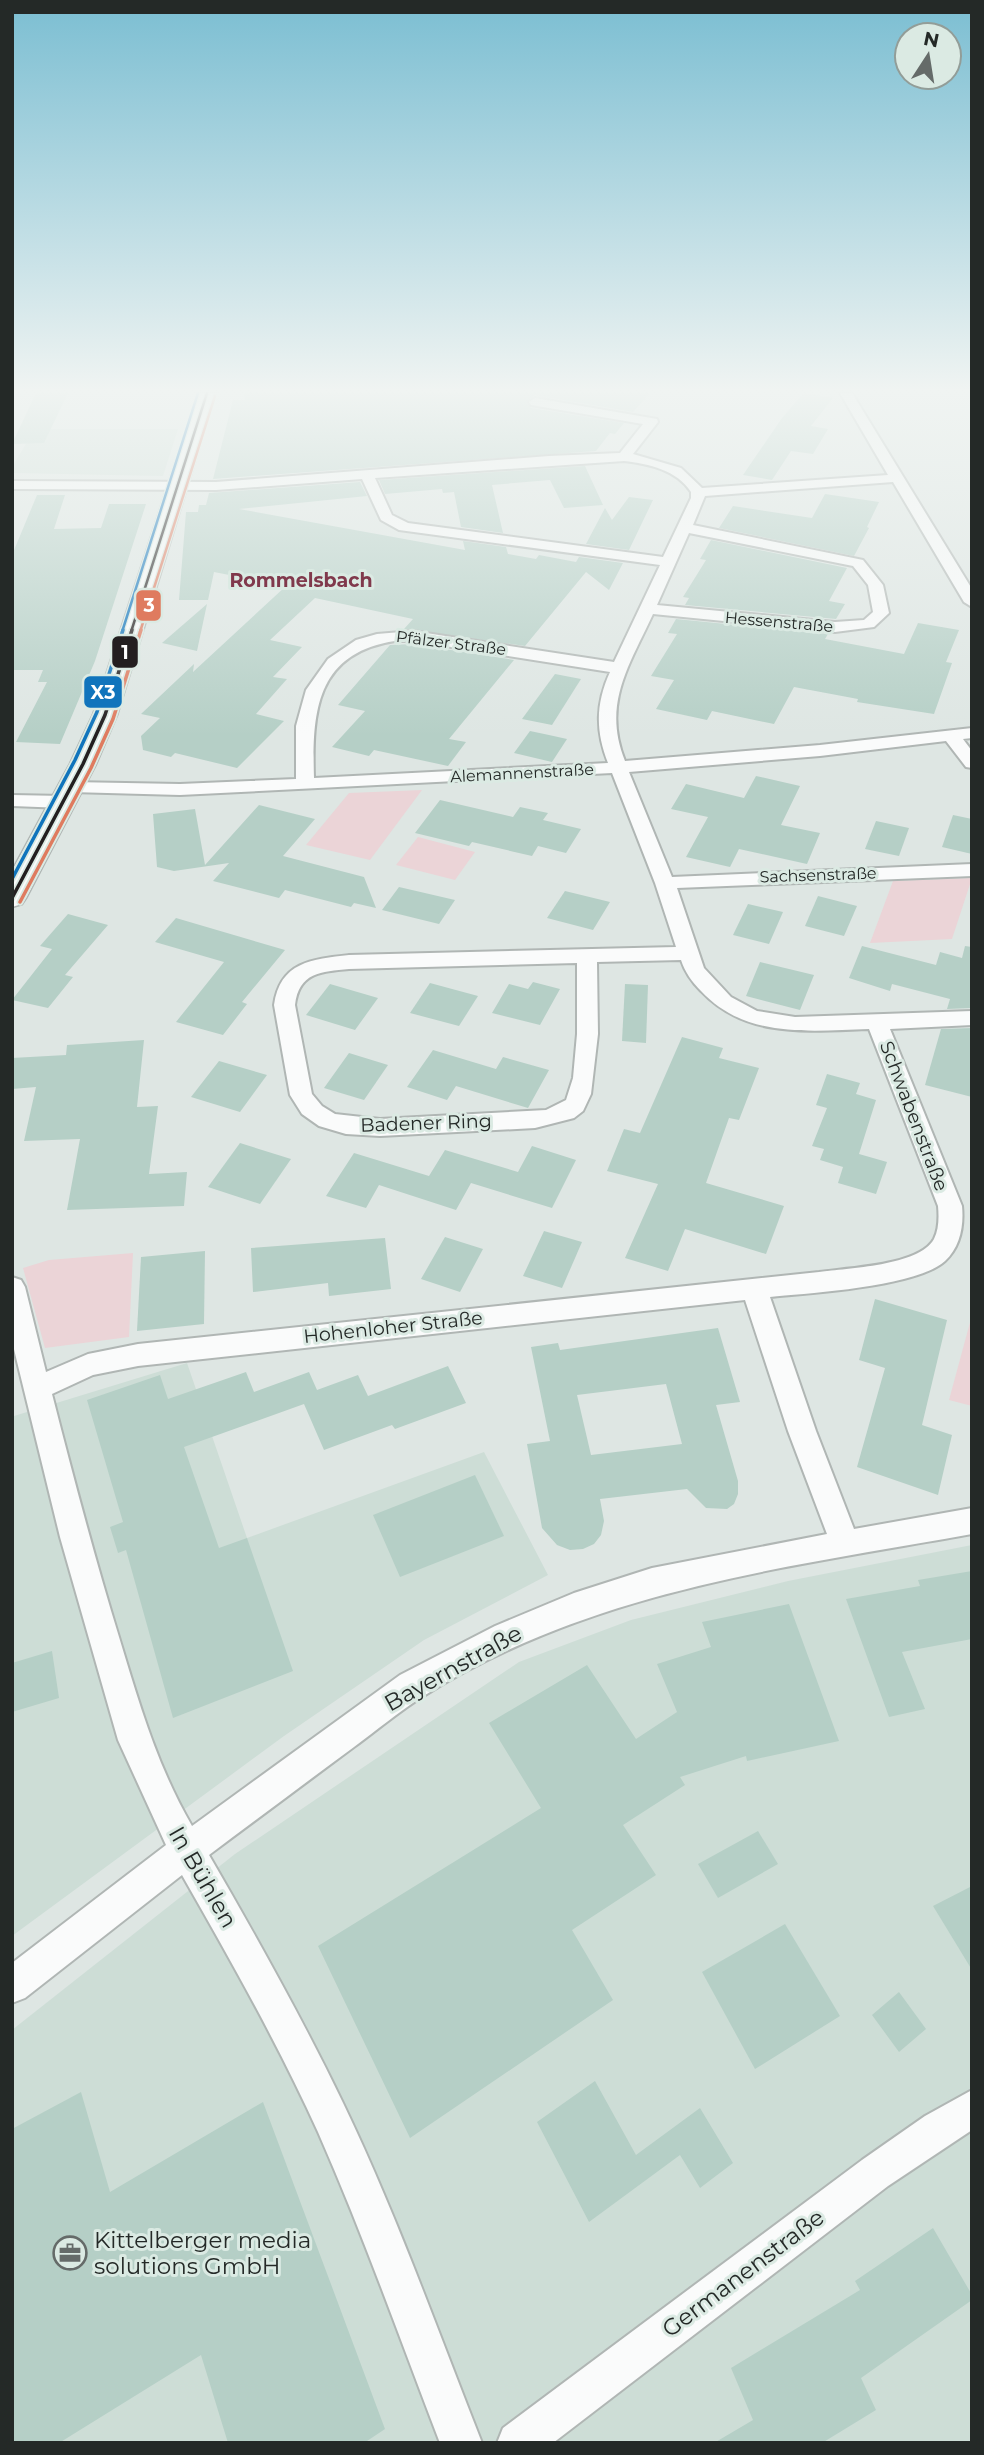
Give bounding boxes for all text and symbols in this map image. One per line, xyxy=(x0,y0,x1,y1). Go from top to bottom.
north arrow xyxy=(893,21,963,91)
text: N xyxy=(922,27,941,53)
district label: Rommelsbach xyxy=(229,569,373,592)
line badge: 3 xyxy=(135,589,162,622)
text: 3 xyxy=(142,594,155,617)
street label: Hessenstraße xyxy=(724,608,834,636)
street label: Pfälzer Straße xyxy=(395,627,507,659)
line badge: 1 xyxy=(111,635,139,669)
text: 1 xyxy=(121,641,129,664)
line badge: X3 xyxy=(83,675,123,709)
text: X3 xyxy=(91,681,115,704)
street label: Alemannenstraße xyxy=(450,760,594,786)
street label: Sachsenstraße xyxy=(759,863,877,887)
street label: Schwabenstraße xyxy=(875,1038,953,1194)
street label: Badener Ring xyxy=(360,1109,492,1137)
street label: Hohenloher Straße xyxy=(302,1306,484,1348)
street label: Bayernstraße xyxy=(379,1619,527,1717)
street label: In Bühlen xyxy=(163,1821,243,1933)
street label: Germanenstraße xyxy=(657,2203,829,2343)
place label: Kittelberger media solutions GmbH xyxy=(94,2226,311,2280)
office icon: Kittelberger media solutions GmbH xyxy=(51,2234,89,2272)

